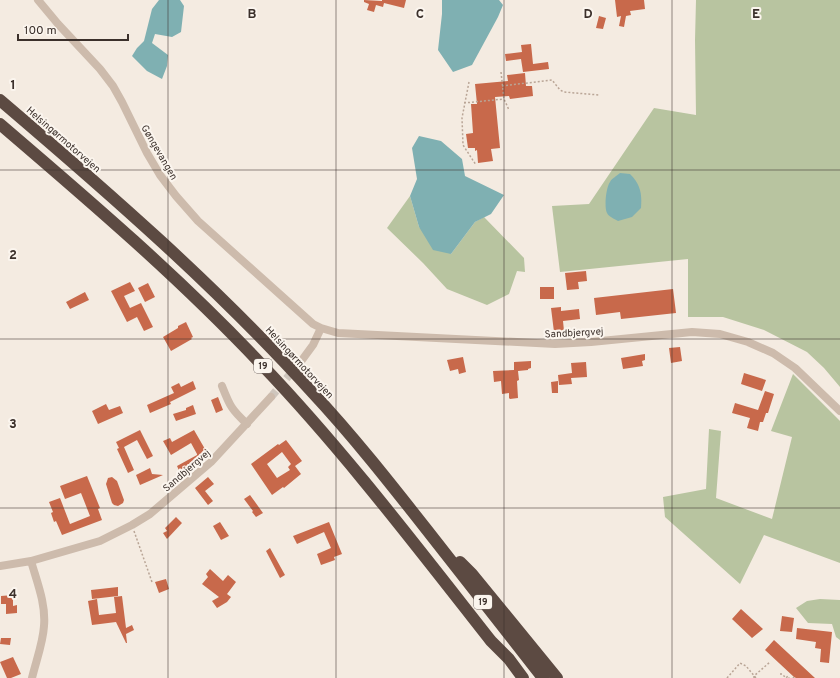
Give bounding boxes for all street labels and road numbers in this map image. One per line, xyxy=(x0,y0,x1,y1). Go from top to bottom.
street label: Helsingørmotorvejen xyxy=(23,104,103,176)
street label: Gøngevangen xyxy=(138,123,180,183)
street label: Helsingørmotorvejen xyxy=(262,324,336,402)
street label: Sandbjergvej xyxy=(544,325,604,342)
road number: 19 xyxy=(254,359,272,373)
street label: Sandbjergvej xyxy=(161,447,213,495)
road number: 19 xyxy=(474,595,492,609)

